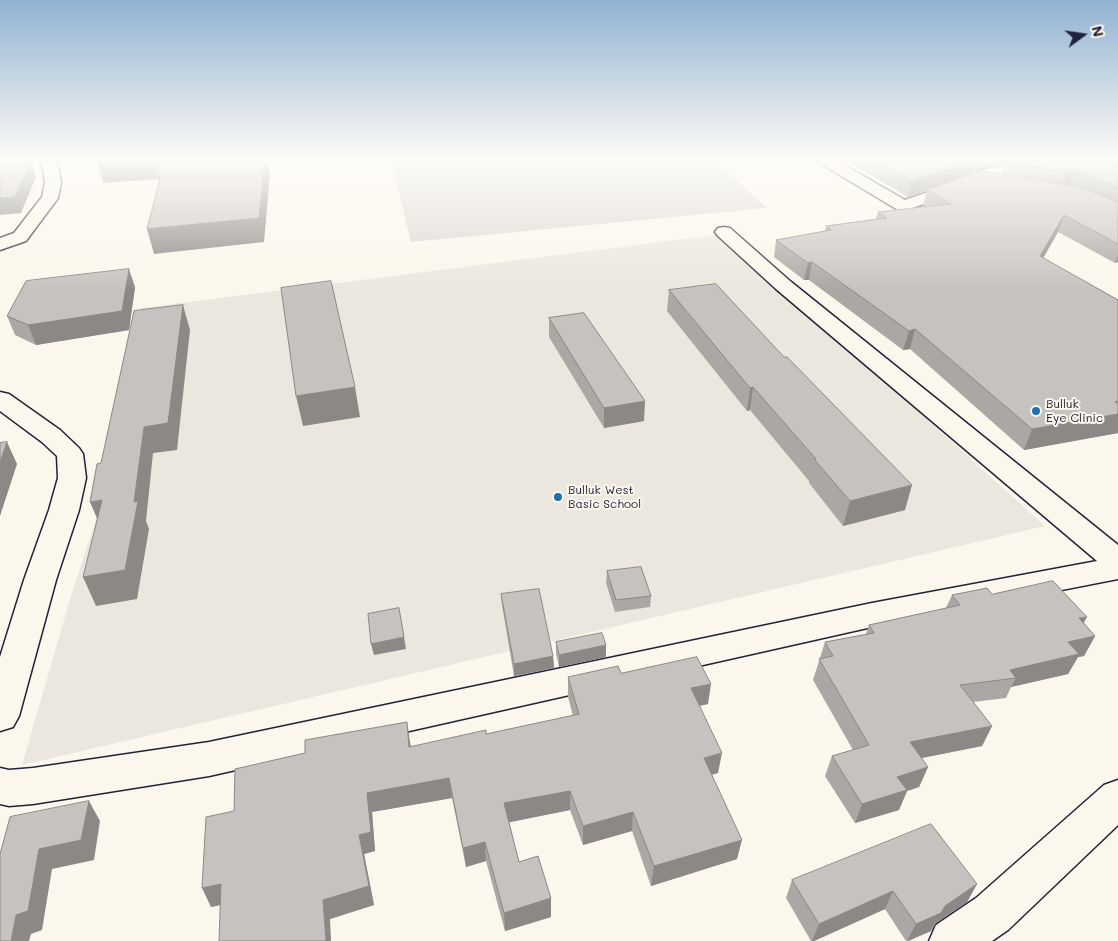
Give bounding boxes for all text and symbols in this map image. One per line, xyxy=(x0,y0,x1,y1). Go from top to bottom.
north arrow xyxy=(1058,10,1108,60)
text: N xyxy=(1088,24,1109,39)
place label: Bulluk Eye Clinic xyxy=(1046,397,1103,425)
marker: Bulluk Eye Clinic xyxy=(1030,405,1042,417)
place label: Bulluk West Basic School xyxy=(568,483,641,511)
marker: Bulluk West Basic School xyxy=(552,491,564,503)

